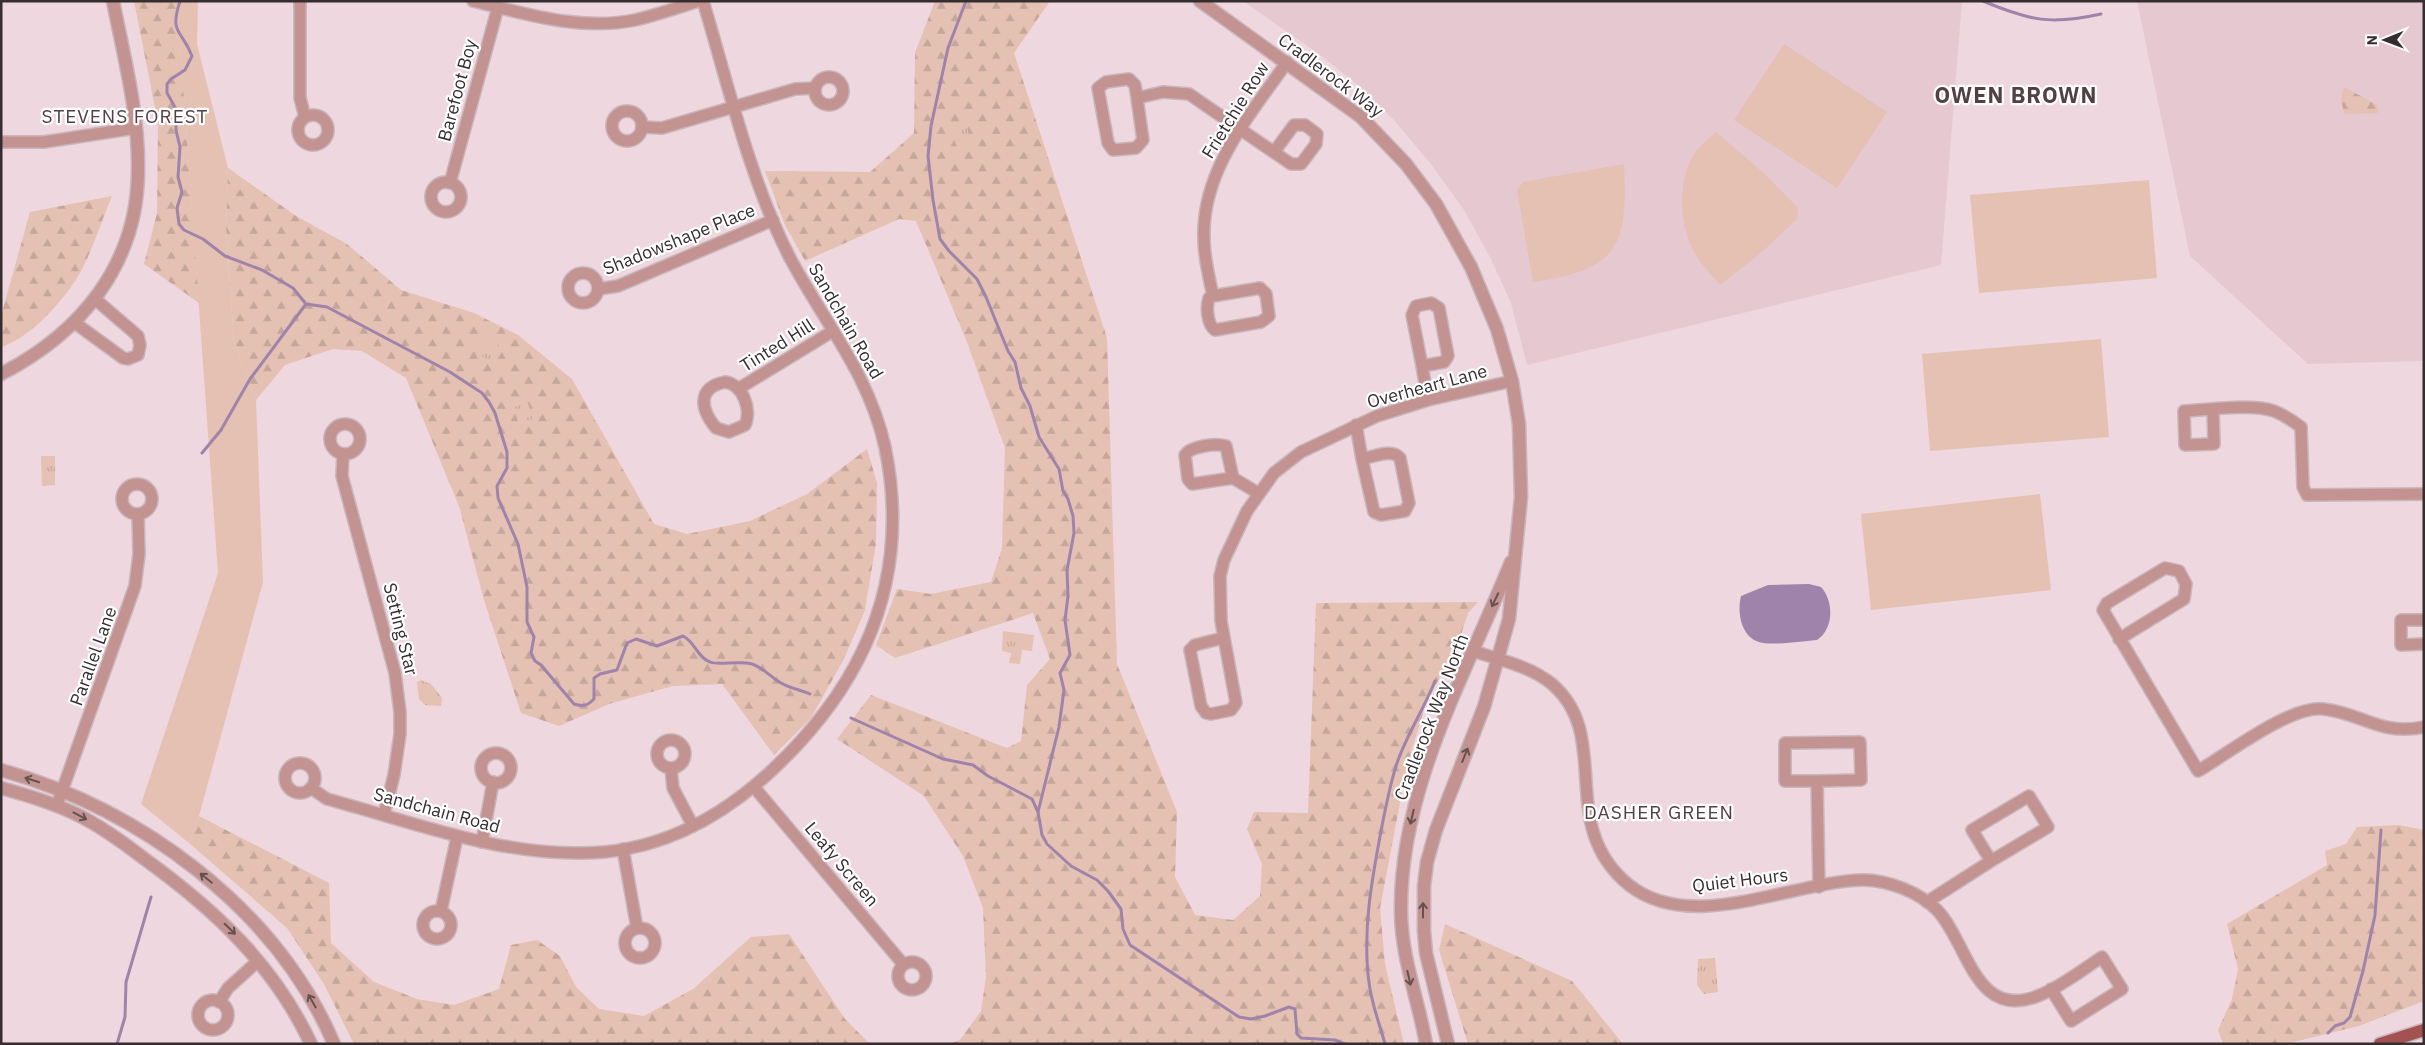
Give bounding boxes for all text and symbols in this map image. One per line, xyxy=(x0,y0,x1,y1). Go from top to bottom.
north arrow xyxy=(2360,15,2410,65)
street label: Cradlerock Way xyxy=(1274,28,1388,122)
text: N xyxy=(2363,35,2381,45)
street label: Barefoot Boy xyxy=(432,36,482,144)
street label: Frietchie Row xyxy=(1196,57,1274,163)
district label: OWEN BROWN xyxy=(1935,80,2097,109)
district label: STEVENS FOREST xyxy=(42,104,208,128)
street label: Shadowshape Place xyxy=(600,198,758,280)
street label: Sandchain Road xyxy=(804,259,888,383)
street label: Tinted Hill xyxy=(736,313,818,377)
street label: Overheart Lane xyxy=(1364,359,1490,413)
street label: Setting Star xyxy=(378,580,424,678)
one-way arrow xyxy=(1490,592,1499,607)
street label: Parallel Lane xyxy=(64,603,122,709)
street label: Cradlerock Way North xyxy=(1389,630,1473,804)
one-way arrow xyxy=(1461,748,1470,763)
one-way arrow xyxy=(24,774,40,784)
street label: Sandchain Road xyxy=(371,782,503,838)
district label: DASHER GREEN xyxy=(1584,800,1734,824)
one-way arrow xyxy=(1407,809,1416,825)
one-way arrow xyxy=(72,812,86,822)
street label: Leafy Screen xyxy=(800,817,884,911)
street label: Quiet Hours xyxy=(1691,863,1789,897)
one-way arrow xyxy=(199,873,213,883)
one-way arrow xyxy=(1418,903,1428,919)
one-way arrow xyxy=(224,923,236,935)
one-way arrow xyxy=(1405,970,1414,986)
one-way arrow xyxy=(306,994,316,1008)

